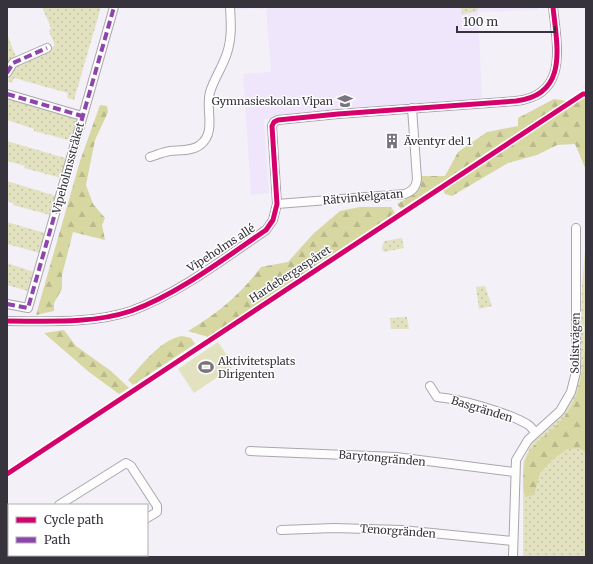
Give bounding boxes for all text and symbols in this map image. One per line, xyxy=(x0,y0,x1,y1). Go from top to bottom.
scale bar xyxy=(457,8,555,34)
text: 100 m xyxy=(463,14,498,29)
school or university icon: Gymnasieskolan Vipan xyxy=(336,92,354,110)
place label: Gymnasieskolan Vipan xyxy=(212,94,334,108)
street label: Vipeholmsstråket xyxy=(49,120,87,216)
building icon: Äventyr del 1 xyxy=(383,132,401,150)
place label: Äventyr del 1 xyxy=(403,134,472,148)
street label: Rätvinkelgatan xyxy=(322,186,405,207)
street label: Vipeholms allé xyxy=(184,221,258,276)
street label: Hardebergaspåret xyxy=(247,242,334,306)
street label: Solistvägen xyxy=(567,311,583,374)
place label: Aktivitetsplats Dirigenten xyxy=(217,354,295,381)
sports icon: Aktivitetsplats Dirigenten xyxy=(197,358,215,376)
street label: Basgränden xyxy=(450,393,515,425)
street label: Barytongränden xyxy=(338,447,427,469)
legend xyxy=(8,504,148,556)
text: Cycle path xyxy=(44,512,104,527)
street label: Tenorgränden xyxy=(360,521,437,541)
text: Path xyxy=(44,532,70,547)

